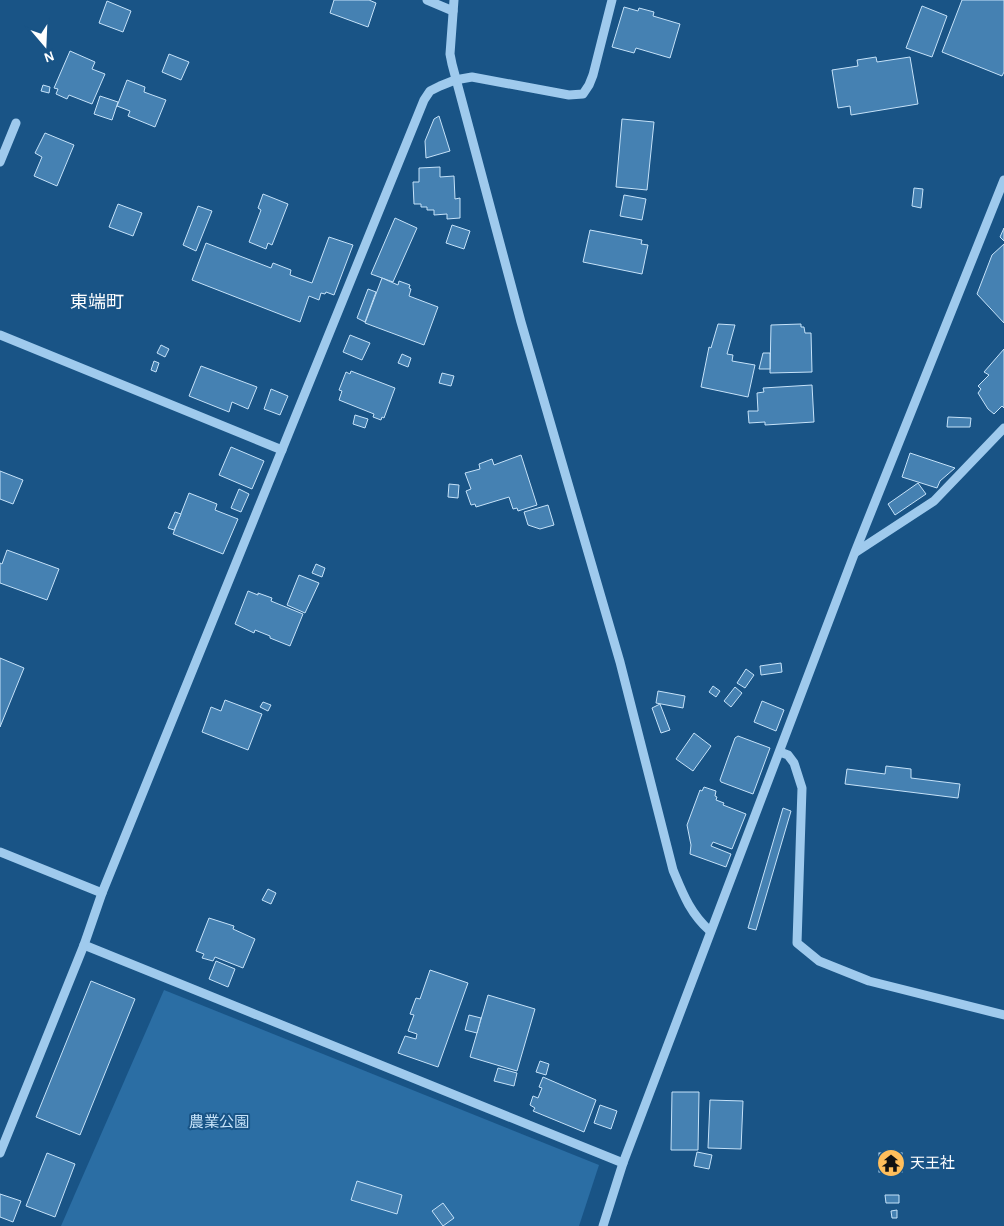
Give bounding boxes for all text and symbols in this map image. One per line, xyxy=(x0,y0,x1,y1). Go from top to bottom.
north arrow xyxy=(20,20,70,70)
text: N xyxy=(42,48,56,65)
district label: 東端町 xyxy=(70,293,124,312)
park label: 農業公園 xyxy=(189,1114,249,1130)
temple icon: 天王社 xyxy=(876,1148,906,1178)
place label: 天王社 xyxy=(910,1155,955,1171)

